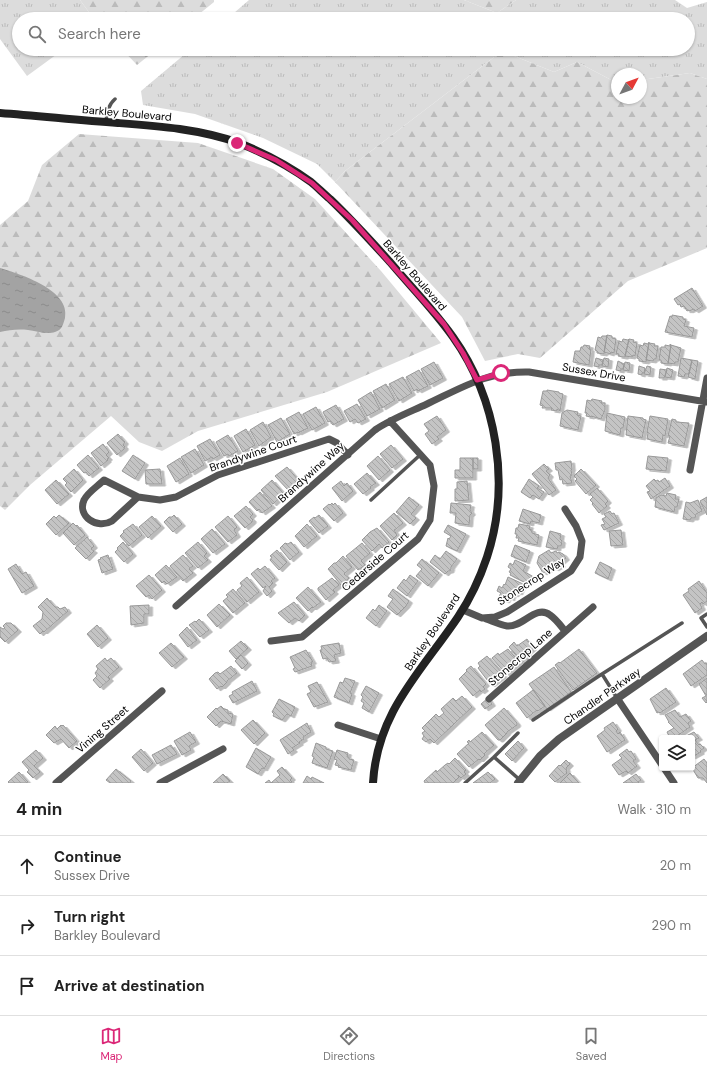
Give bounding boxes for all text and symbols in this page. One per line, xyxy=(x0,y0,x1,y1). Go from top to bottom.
search box xyxy=(12,12,695,56)
icon: search xyxy=(26,23,48,45)
text: Search here xyxy=(58,24,141,44)
north arrow xyxy=(611,68,647,104)
street label: Barkley Boulevard xyxy=(82,102,173,124)
route end xyxy=(228,134,246,152)
street label: Barkley Boulevard xyxy=(380,236,450,314)
street label: Sussex Drive xyxy=(561,360,627,384)
route start xyxy=(492,364,510,382)
street label: Brandywine Court xyxy=(207,431,299,475)
street label: Brandywine Way xyxy=(275,438,347,506)
street label: Cedarside Court xyxy=(339,528,411,594)
street label: Stonecrop Way xyxy=(494,554,568,608)
street label: Barkley Boulevard xyxy=(401,591,463,673)
street label: Stonecrop Lane xyxy=(485,625,555,689)
street label: Chandler Parkway xyxy=(561,664,643,728)
street label: Vining Street xyxy=(73,702,131,756)
map controls xyxy=(659,735,695,771)
button: layers xyxy=(659,735,695,771)
text: 4 min xyxy=(16,798,62,820)
text: Walk · 310 m xyxy=(618,801,691,818)
text: Continue xyxy=(54,847,122,867)
icon: ahead xyxy=(16,855,38,877)
text: 20 m xyxy=(660,857,691,874)
text: Sussex Drive xyxy=(54,867,130,884)
text: Turn right xyxy=(54,907,125,927)
icon: right xyxy=(16,915,38,937)
text: 290 m xyxy=(652,917,691,934)
text: Barkley Boulevard xyxy=(54,927,160,944)
icon: arrive xyxy=(16,975,38,997)
text: Arrive at destination xyxy=(54,976,205,996)
tab: Map xyxy=(100,1025,123,1063)
tab: Directions xyxy=(323,1025,375,1063)
tab: Saved xyxy=(576,1025,607,1063)

